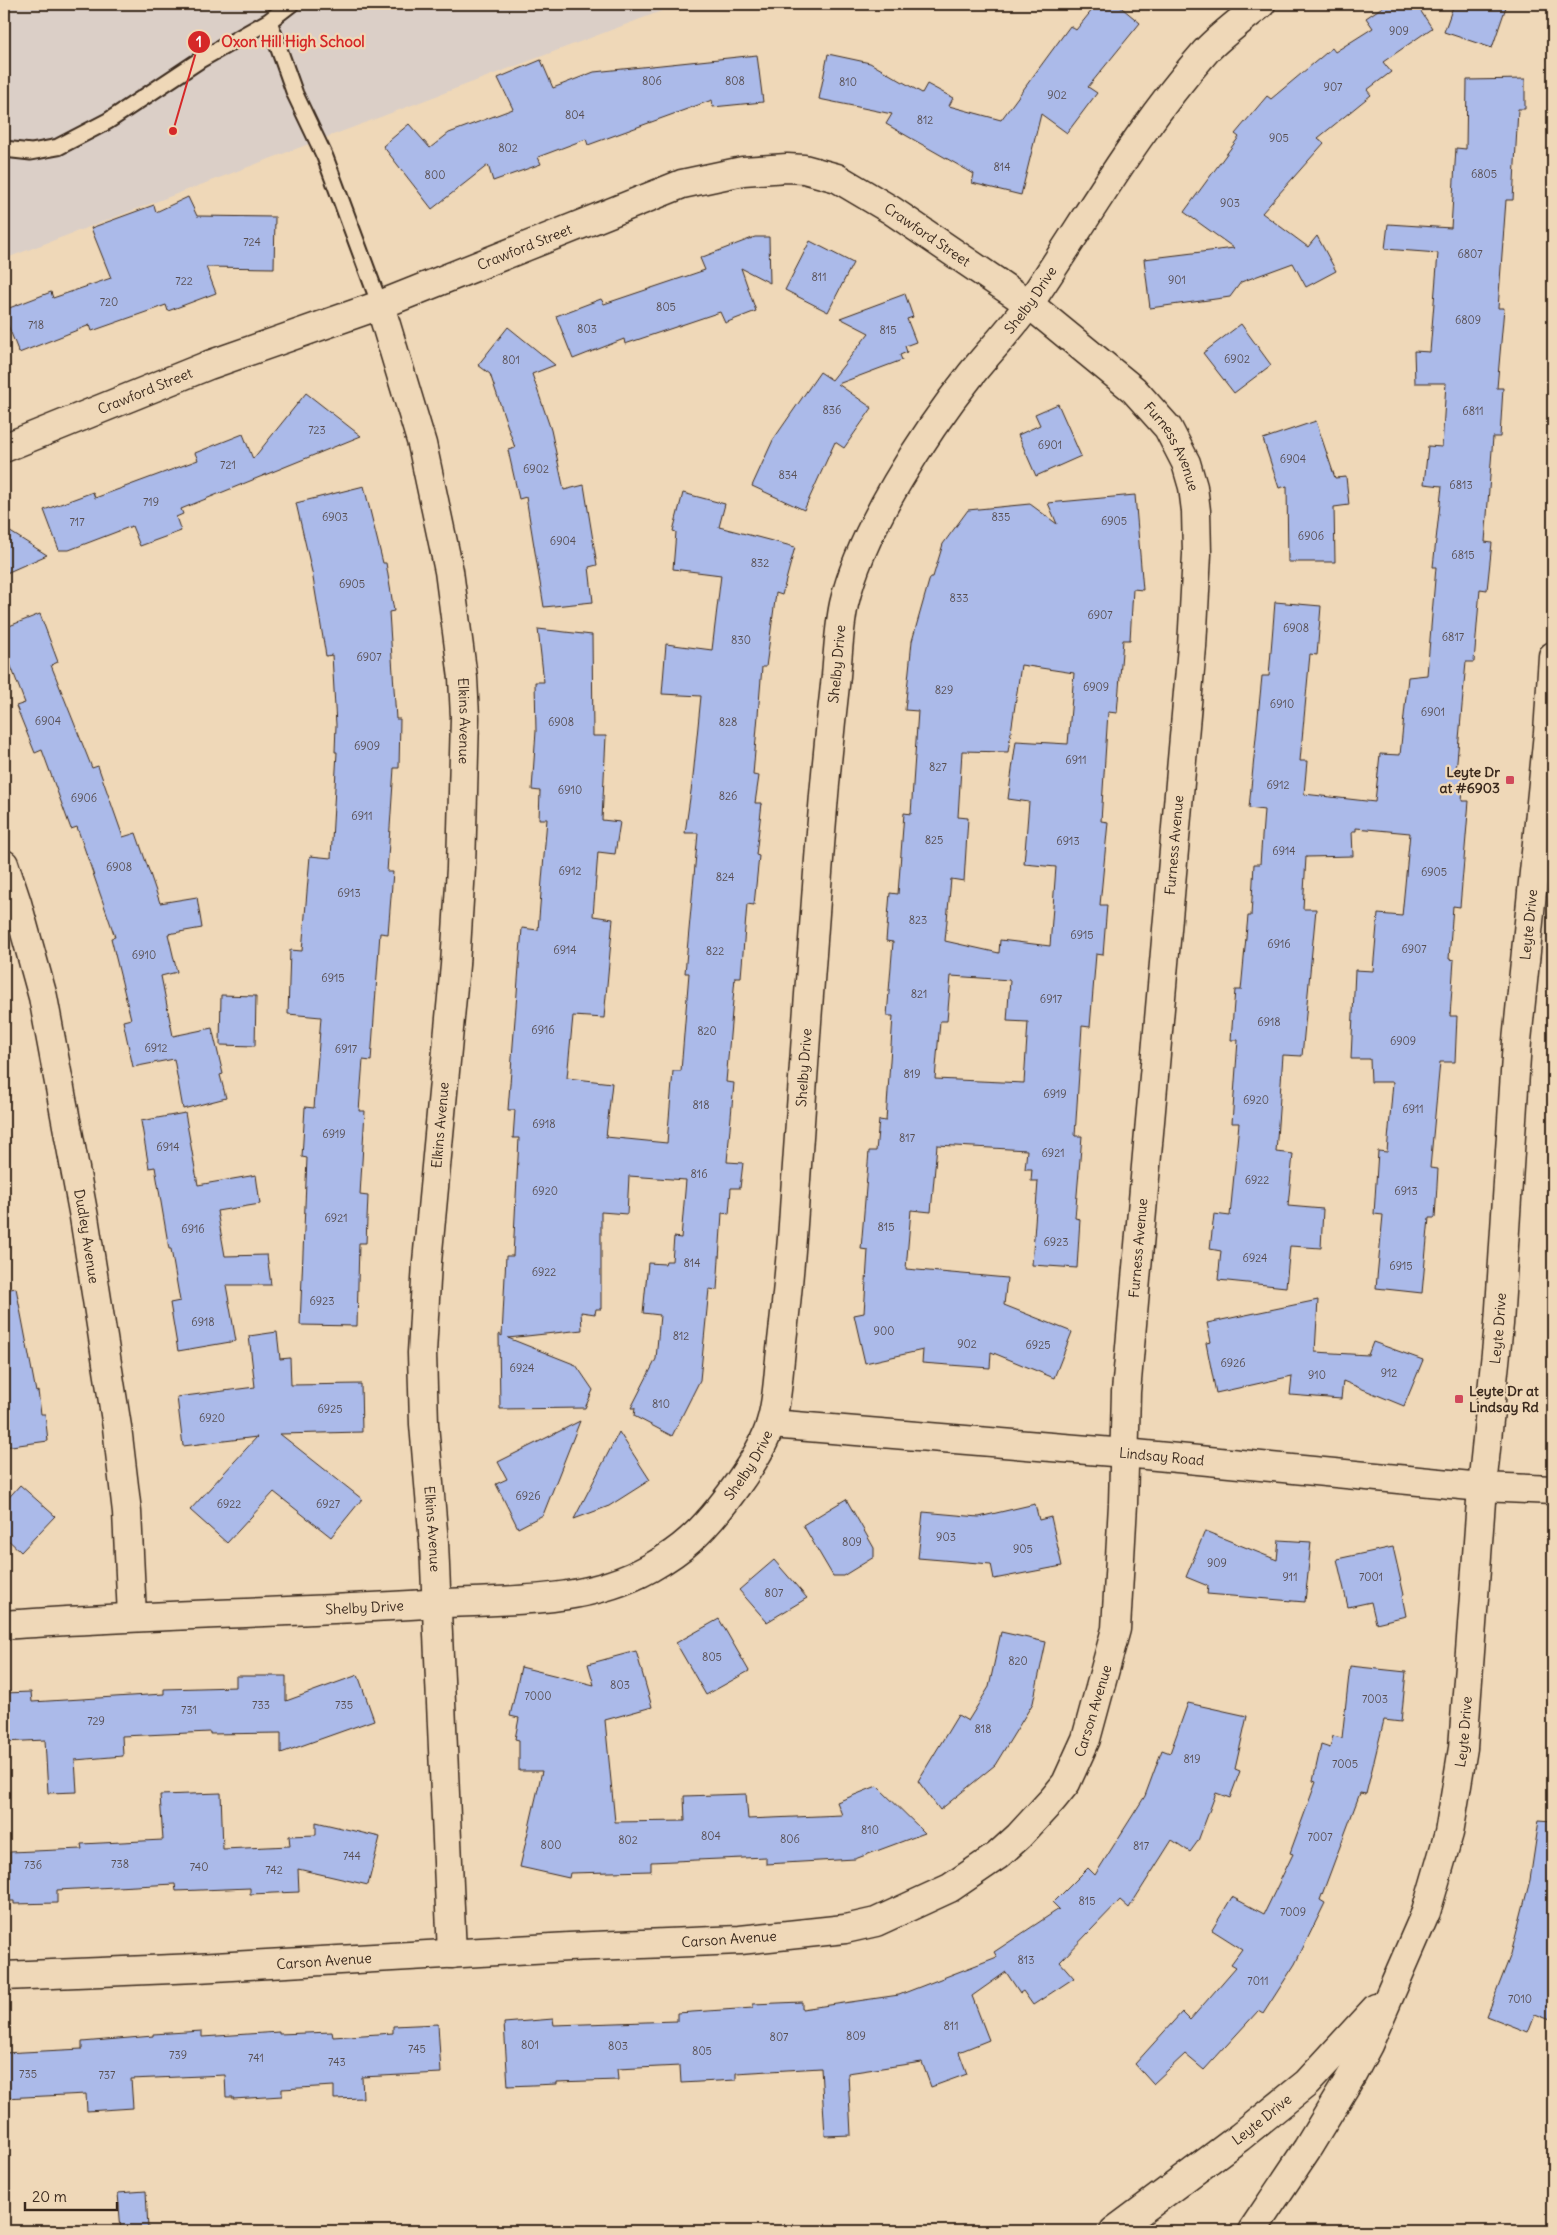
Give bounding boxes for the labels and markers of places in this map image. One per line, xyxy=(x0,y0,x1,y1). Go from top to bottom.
callout: Oxon Hill High School xyxy=(186,27,375,57)
place label: Leyte Dr at #6903 xyxy=(1439,763,1500,797)
marker: Leyte Dr at #6903 xyxy=(1504,774,1516,786)
place label: Leyte Dr at Lindsay Rd xyxy=(1469,1382,1540,1416)
marker: Leyte Dr at Lindsay Rd xyxy=(1453,1393,1465,1405)

